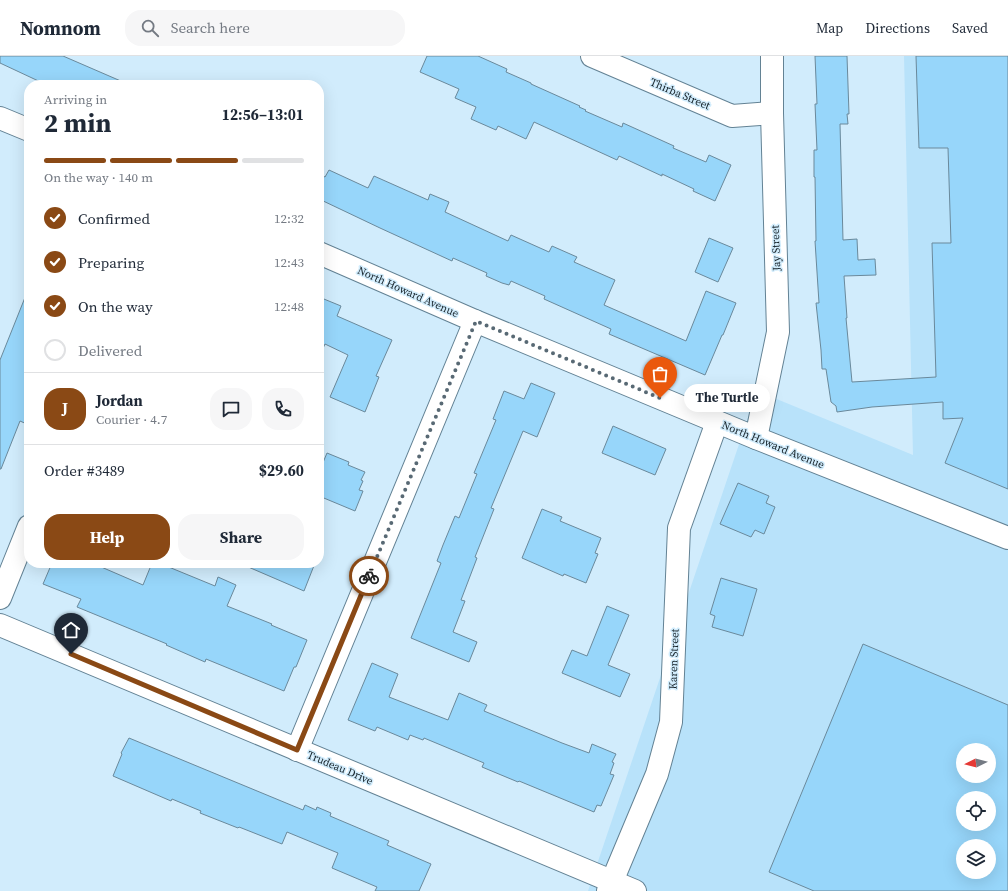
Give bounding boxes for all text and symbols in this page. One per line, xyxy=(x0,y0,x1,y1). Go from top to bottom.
search box xyxy=(125,10,405,46)
text: Nomnom xyxy=(20,15,101,41)
icon: search xyxy=(139,17,161,39)
text: Search here xyxy=(171,17,250,38)
text: Map xyxy=(816,18,843,38)
text: Directions xyxy=(865,18,930,38)
text: Saved xyxy=(952,18,988,38)
street label: Thirba Street xyxy=(648,75,713,114)
text: Arriving in xyxy=(44,91,107,108)
text: 12:56–13:01 xyxy=(222,104,304,125)
text: 2 min xyxy=(44,105,111,141)
text: On the way · 140 m xyxy=(44,169,153,186)
icon: check xyxy=(44,207,66,229)
text: Confirmed xyxy=(78,208,150,229)
text: 12:32 xyxy=(274,210,304,227)
street label: Jay Street xyxy=(768,224,784,272)
icon: check xyxy=(44,251,66,273)
text: Preparing xyxy=(78,252,144,273)
text: 12:43 xyxy=(274,254,304,271)
street label: North Howard Avenue xyxy=(355,263,461,321)
icon: check xyxy=(44,295,66,317)
text: On the way xyxy=(78,296,153,317)
text: 12:48 xyxy=(274,298,304,315)
text: Delivered xyxy=(78,340,142,361)
pin xyxy=(643,357,677,398)
icon: bag xyxy=(649,363,671,385)
callout: The Turtle xyxy=(684,384,770,412)
button: chat xyxy=(210,388,252,430)
button: phone xyxy=(262,388,304,430)
text: The Turtle xyxy=(696,389,758,406)
text: Jordan xyxy=(96,390,143,411)
text: J xyxy=(62,398,68,419)
text: Courier · 4.7 xyxy=(96,411,167,428)
street label: North Howard Avenue xyxy=(720,418,827,473)
text: Order #3489 xyxy=(44,460,125,481)
text: $29.60 xyxy=(259,460,304,481)
button: Help xyxy=(44,514,170,560)
button: Share xyxy=(178,514,304,560)
courier xyxy=(349,556,389,596)
icon: bike xyxy=(358,565,380,587)
pin xyxy=(54,613,88,654)
icon: home xyxy=(60,619,82,641)
street label: Karen Street xyxy=(665,628,683,690)
north arrow xyxy=(956,743,996,783)
map controls xyxy=(956,743,996,879)
street label: Trudeau Drive xyxy=(305,747,376,789)
button: locate xyxy=(956,791,996,831)
button: layers xyxy=(956,839,996,879)

